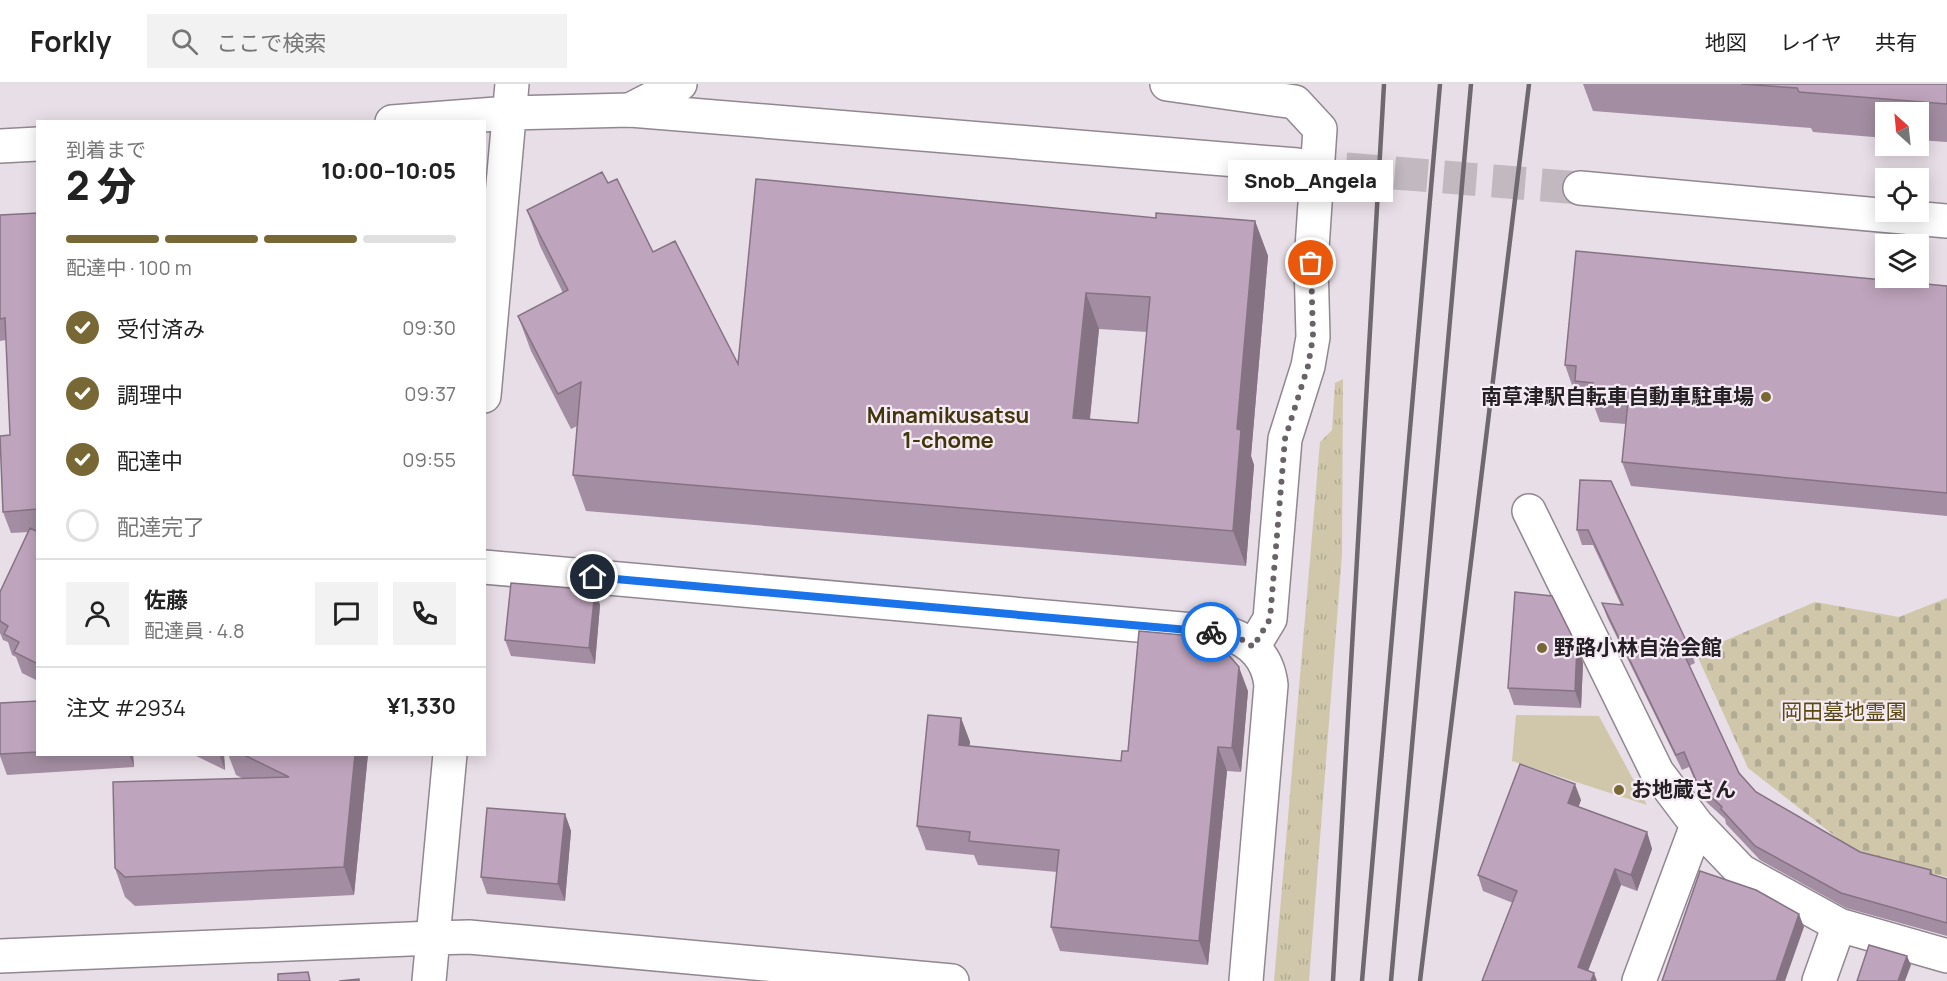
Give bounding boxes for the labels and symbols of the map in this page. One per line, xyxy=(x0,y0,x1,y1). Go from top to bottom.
north arrow xyxy=(1875,102,1929,156)
callout: Snob_Angela xyxy=(1228,161,1394,203)
pin xyxy=(1285,237,1336,288)
place label: 南草津駅自転車自動車駐車場 xyxy=(1481,382,1754,410)
marker: 南草津駅自転車自動車駐車場 xyxy=(1759,390,1773,404)
district label: Minamikusatsu 1-chome xyxy=(867,400,1029,455)
pin xyxy=(567,551,618,602)
courier xyxy=(1181,602,1241,662)
place label: 野路小林自治会館 xyxy=(1554,633,1722,661)
marker: 野路小林自治会館 xyxy=(1535,641,1549,655)
park label: 岡田墓地霊園 xyxy=(1781,697,1907,725)
place label: お地蔵さん xyxy=(1631,775,1736,803)
marker: お地蔵さん xyxy=(1612,783,1626,797)

